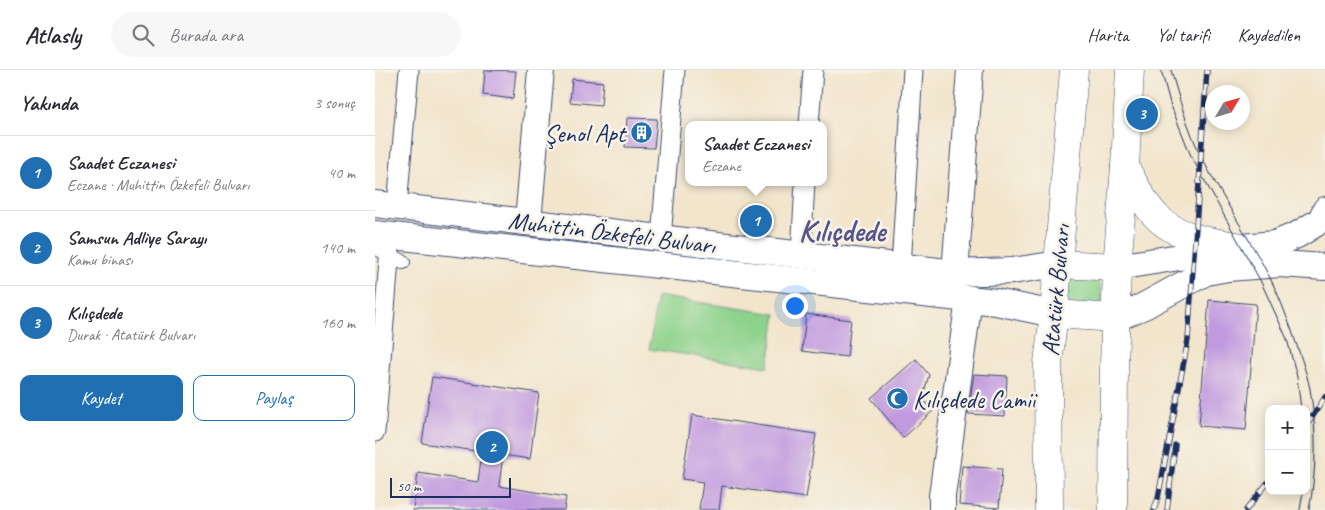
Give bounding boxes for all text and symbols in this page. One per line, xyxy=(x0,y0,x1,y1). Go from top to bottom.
search box xyxy=(111,12,461,57)
text: Atlasly xyxy=(25,20,81,50)
icon: search xyxy=(129,21,157,49)
text: Burada ara xyxy=(169,23,243,47)
text: Harita xyxy=(1088,24,1129,46)
text: Yol tarifi xyxy=(1157,24,1210,46)
text: Kaydedilen xyxy=(1238,24,1300,46)
north arrow xyxy=(1205,85,1250,130)
text: Yakında xyxy=(20,90,78,116)
text: 3 sonuç xyxy=(314,93,355,113)
pin: 3 xyxy=(1126,95,1158,133)
place label: Şenol Apt xyxy=(544,118,628,150)
building icon: Şenol Apt xyxy=(629,121,653,145)
popup xyxy=(685,121,827,186)
text: Saadet Eczanesi xyxy=(702,132,810,156)
text: Saadet Eczanesi xyxy=(67,151,175,175)
text: Eczane xyxy=(702,156,741,176)
text: 1 xyxy=(32,163,40,183)
text: 40 m xyxy=(328,163,355,183)
text: Eczane · Muhittin Özkefeli Bulvarı xyxy=(67,175,250,195)
pin: 1 xyxy=(740,202,772,240)
street label: Muhittin Özkefeli Bulvarı xyxy=(507,204,718,262)
district label: Kılıçdede xyxy=(799,212,887,250)
street label: Atatürk Bulvarı xyxy=(1034,222,1078,357)
text: Samsun Adliye Sarayı xyxy=(67,226,206,250)
text: 2 xyxy=(32,238,40,258)
text: 140 m xyxy=(321,238,355,258)
text: Kamu binası xyxy=(67,250,133,270)
your location xyxy=(782,293,808,319)
text: Kılıçdede xyxy=(67,301,122,325)
text: 3 xyxy=(32,313,40,333)
text: 160 m xyxy=(321,313,355,333)
text: Durak · Atatürk Bulvarı xyxy=(67,325,195,345)
button: Kaydet xyxy=(20,375,183,421)
button: Paylaş xyxy=(193,375,355,421)
place label: Kılıçdede Camii xyxy=(913,384,1039,416)
mosque icon: Kılıçdede Camii xyxy=(885,387,909,411)
map controls xyxy=(1265,405,1310,495)
button: + xyxy=(1265,405,1310,450)
pin: 2 xyxy=(476,428,508,466)
button: − xyxy=(1265,450,1310,495)
scale bar xyxy=(390,475,511,498)
text: 50 m xyxy=(397,478,421,495)

